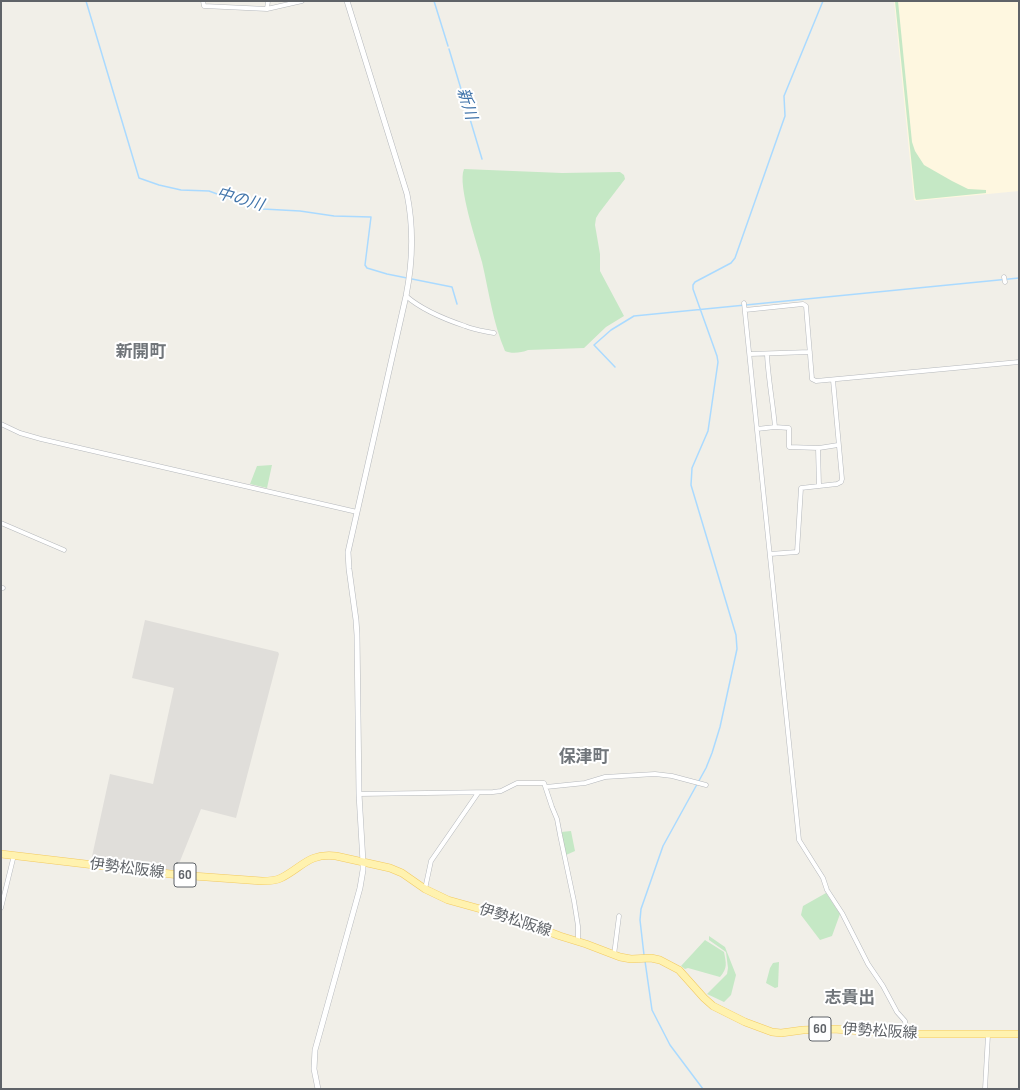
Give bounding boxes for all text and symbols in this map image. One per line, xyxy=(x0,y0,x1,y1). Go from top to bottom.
water label: 新川 xyxy=(452,86,480,122)
water label: 中の川 xyxy=(214,184,266,216)
district label: 新開町 xyxy=(116,343,166,363)
district label: 保津町 xyxy=(559,748,609,768)
street label: 伊勢松阪線 xyxy=(89,855,165,883)
road number: 60 xyxy=(174,863,196,887)
street label: 伊勢松阪線 xyxy=(477,901,553,941)
district label: 志貴出 xyxy=(825,989,875,1009)
road number: 60 xyxy=(809,1017,831,1041)
street label: 伊勢松阪線 xyxy=(842,1021,918,1043)

